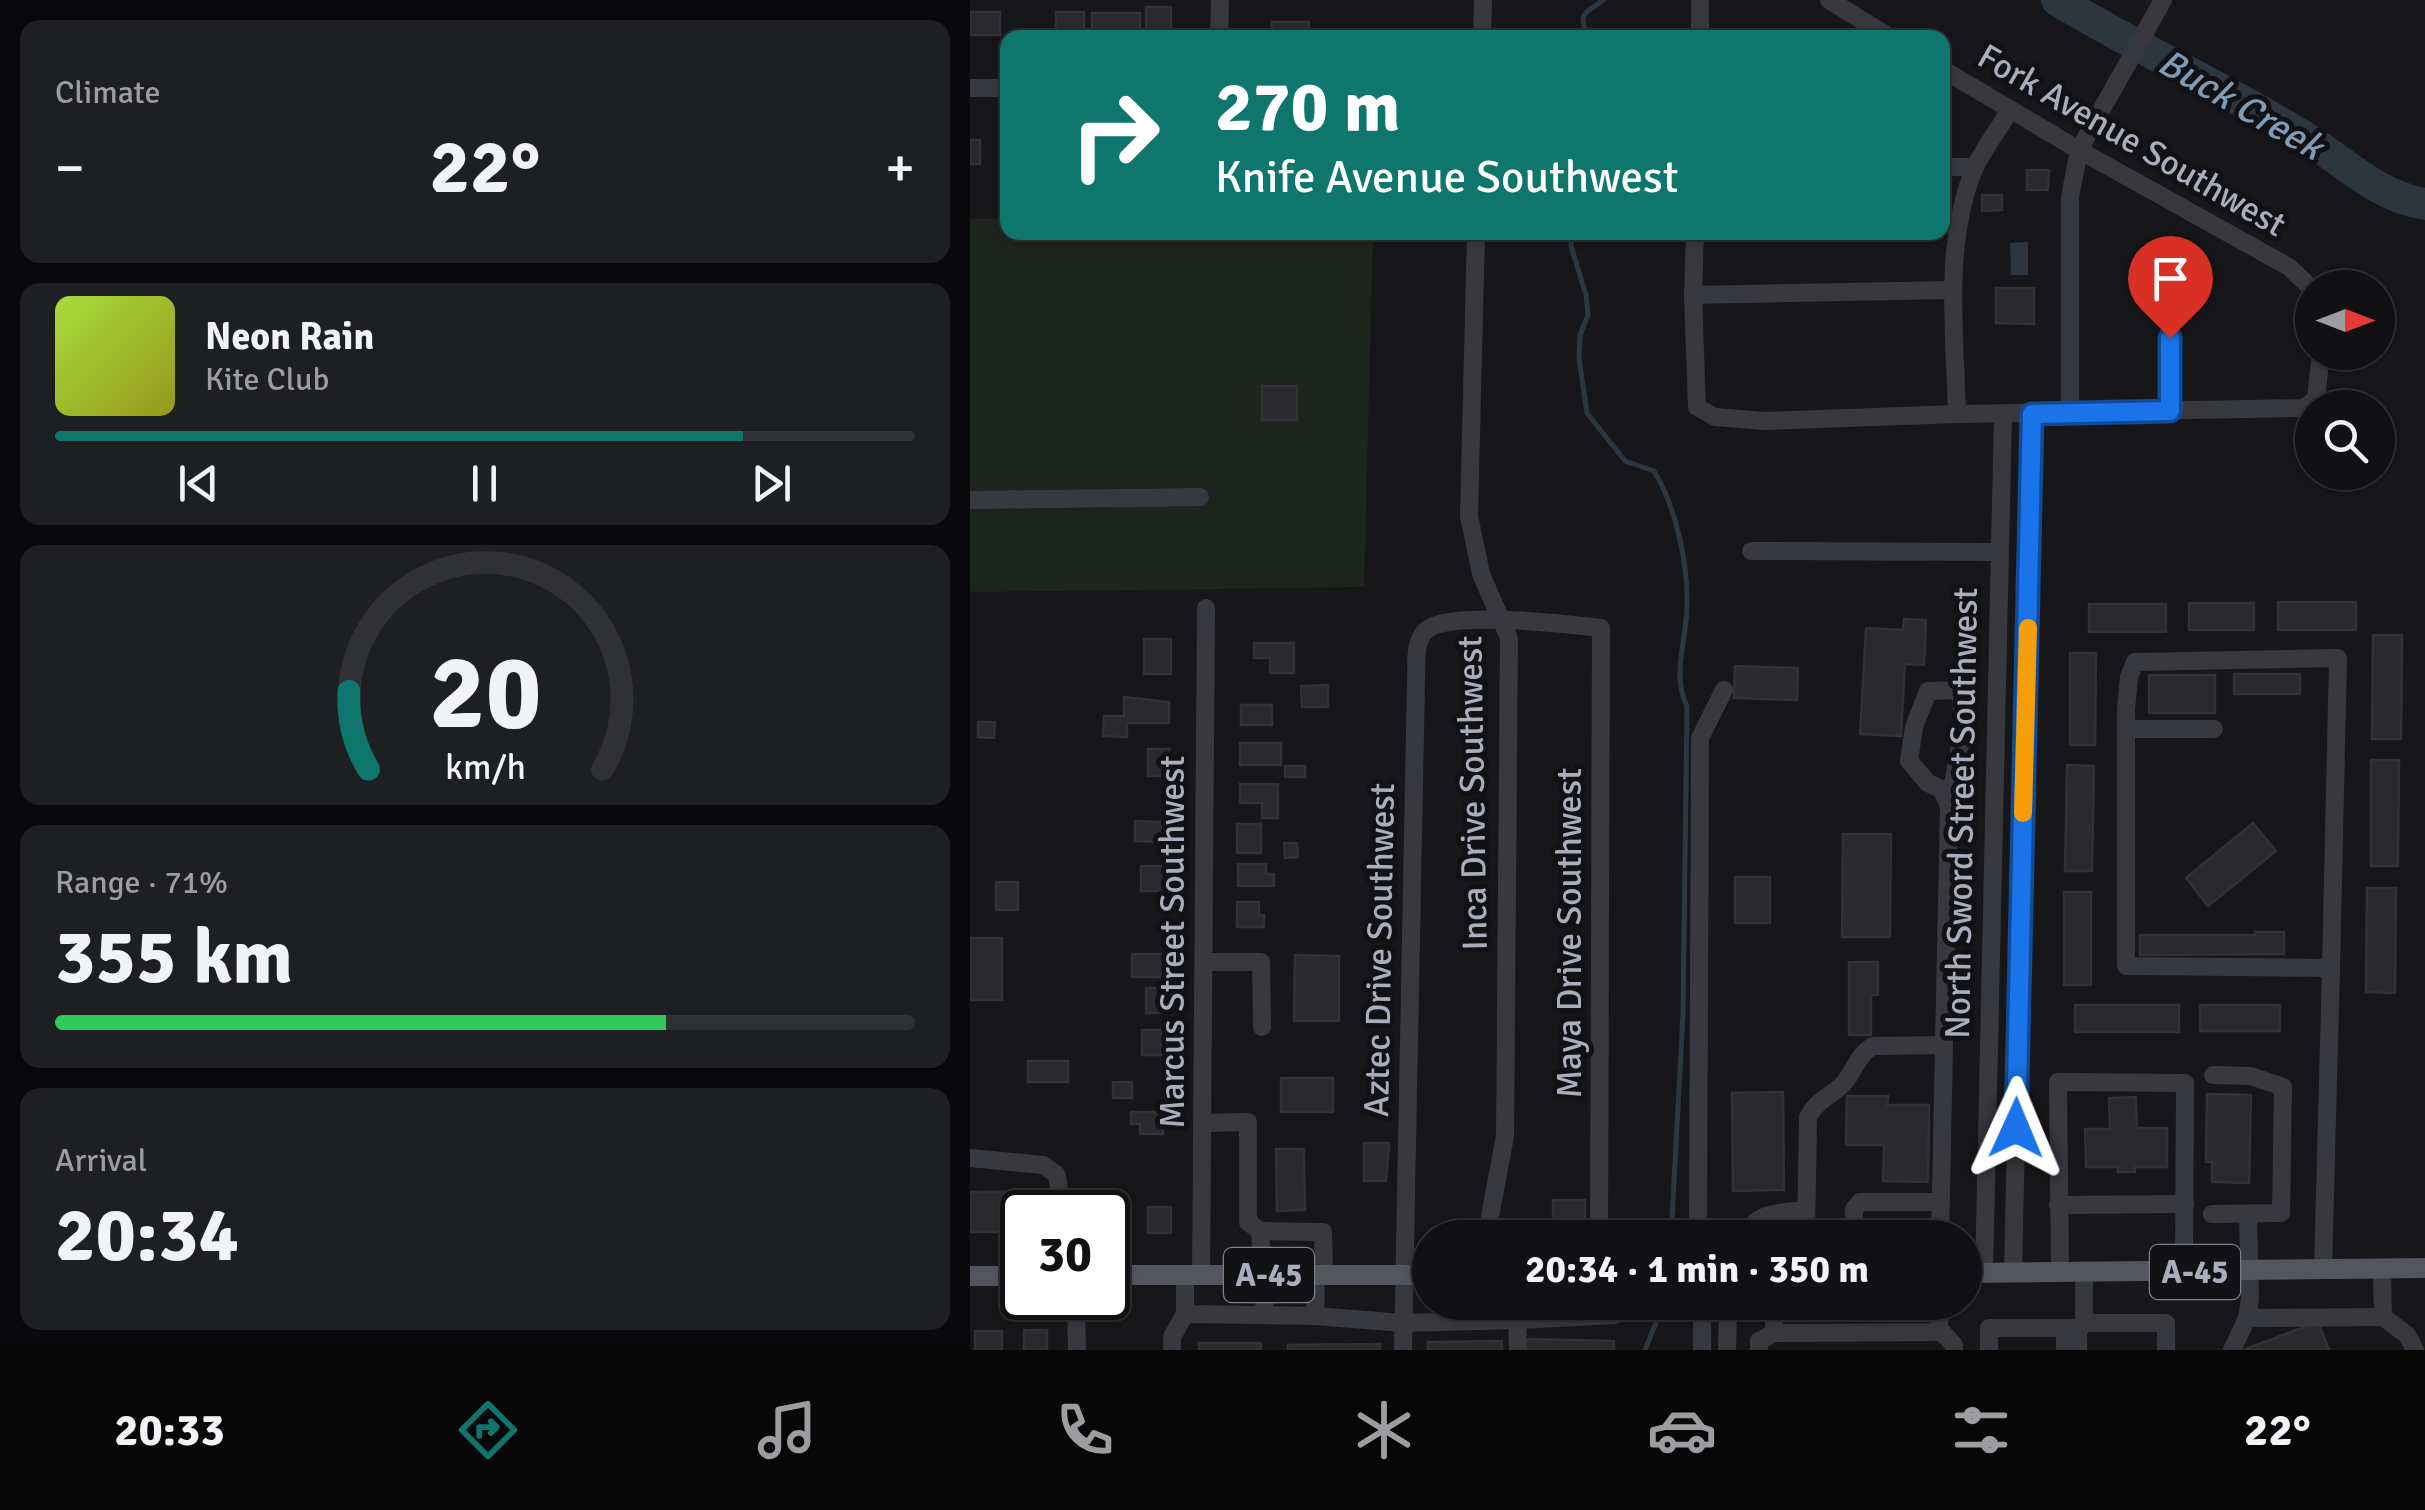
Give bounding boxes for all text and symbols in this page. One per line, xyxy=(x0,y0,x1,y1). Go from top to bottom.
street label: Fork Avenue Southwest xyxy=(1970,35,2293,246)
water label: Buck Creek xyxy=(2150,38,2334,172)
text: 270 m xyxy=(1215,64,1400,150)
icon: right xyxy=(1050,70,1180,200)
text: Climate xyxy=(55,73,161,112)
text: 22° xyxy=(430,121,541,214)
text: − xyxy=(55,134,85,202)
text: + xyxy=(885,134,915,202)
text: Knife Avenue Southwest xyxy=(1215,150,1679,205)
pin xyxy=(2128,236,2213,339)
icon: arrive xyxy=(2143,251,2198,306)
north arrow xyxy=(2295,270,2395,370)
map controls xyxy=(2295,270,2395,490)
text: Neon Rain xyxy=(205,313,374,360)
text: Kite Club xyxy=(205,360,329,399)
button: search xyxy=(2295,390,2395,490)
icon: previous xyxy=(171,456,226,511)
icon: pause xyxy=(457,456,512,511)
icon: next xyxy=(744,456,799,511)
street label: North Sword Street Southwest xyxy=(1936,587,1987,1039)
text: 20 xyxy=(429,629,541,757)
street label: Inca Drive Southwest xyxy=(1448,635,1497,951)
text: km/h xyxy=(445,745,525,789)
street label: Marcus Street Southwest xyxy=(1151,755,1194,1129)
street label: Maya Drive Southwest xyxy=(1548,768,1591,1098)
street label: Aztec Drive Southwest xyxy=(1355,783,1404,1117)
text: Range · 71% xyxy=(55,863,228,902)
text: 355 km xyxy=(55,911,293,1004)
position arrow xyxy=(1964,1076,2068,1180)
text: Arrival xyxy=(55,1141,147,1180)
text: 20:34 xyxy=(55,1189,239,1282)
speed limit sign: 30 xyxy=(1000,1190,1130,1320)
road number: A-45 xyxy=(2150,1245,2240,1299)
text: 20:34 · 1 min · 350 m xyxy=(1525,1246,1869,1293)
road number: A-45 xyxy=(1224,1248,1314,1302)
icon: directions xyxy=(453,1395,523,1465)
icon: music xyxy=(752,1395,822,1465)
icon: phone xyxy=(1050,1395,1120,1465)
icon: climate xyxy=(1349,1395,1419,1465)
icon: car xyxy=(1647,1395,1717,1465)
icon: filters xyxy=(1946,1395,2016,1465)
text: 20:33 xyxy=(114,1403,225,1458)
text: 22° xyxy=(2244,1403,2311,1458)

